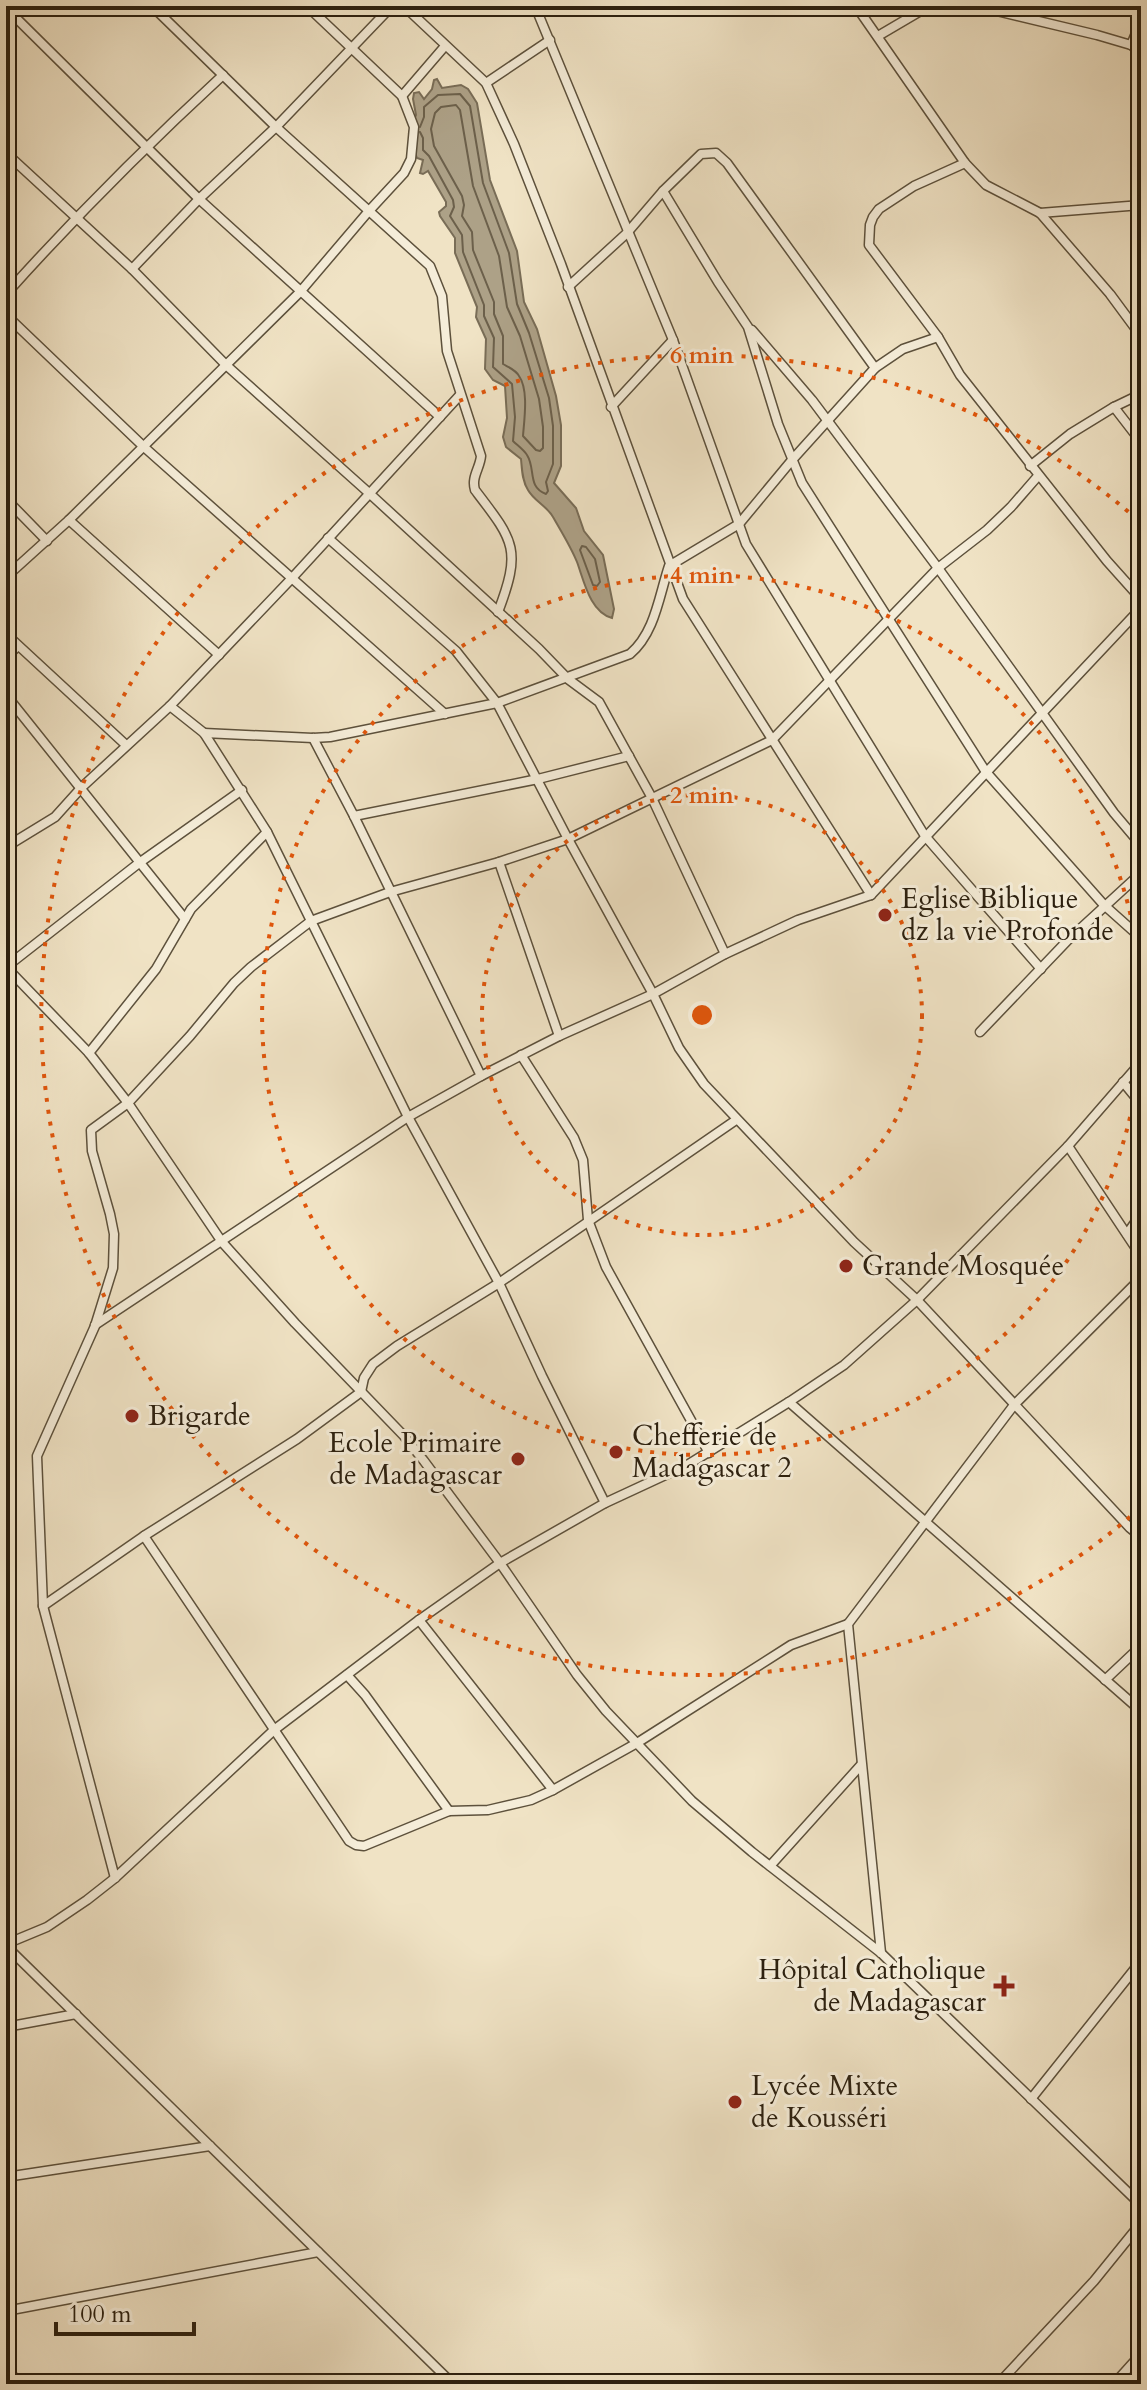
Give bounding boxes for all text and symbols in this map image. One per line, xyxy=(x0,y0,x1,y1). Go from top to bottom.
text: 6 min xyxy=(670,339,735,372)
text: 4 min xyxy=(670,559,735,592)
text: 2 min xyxy=(670,779,735,812)
place label: Eglise Biblique dz la vie Profonde xyxy=(901,880,1114,950)
marker: Eglise Biblique dz la vie Profonde xyxy=(876,906,894,924)
centre of rings xyxy=(688,1001,716,1029)
place label: Grande Mosquée xyxy=(862,1247,1064,1285)
marker: Grande Mosquée xyxy=(837,1257,855,1275)
place label: Brigarde xyxy=(148,1397,251,1435)
marker: Brigarde xyxy=(123,1407,141,1425)
place label: Chefferie de Madagascar 2 xyxy=(632,1417,792,1487)
place label: Ecole Primaire de Madagascar xyxy=(328,1424,503,1494)
marker: Chefferie de Madagascar 2 xyxy=(607,1443,625,1461)
marker: Ecole Primaire de Madagascar xyxy=(509,1450,527,1468)
place label: Hôpital Catholique de Madagascar xyxy=(758,1951,987,2021)
marker: Hôpital Catholique de Madagascar xyxy=(993,1975,1015,1997)
place label: Lycée Mixte de Kousséri xyxy=(751,2067,898,2137)
marker: Lycée Mixte de Kousséri xyxy=(726,2093,744,2111)
scale bar xyxy=(56,2286,194,2336)
text: 100 m xyxy=(68,2298,132,2331)

